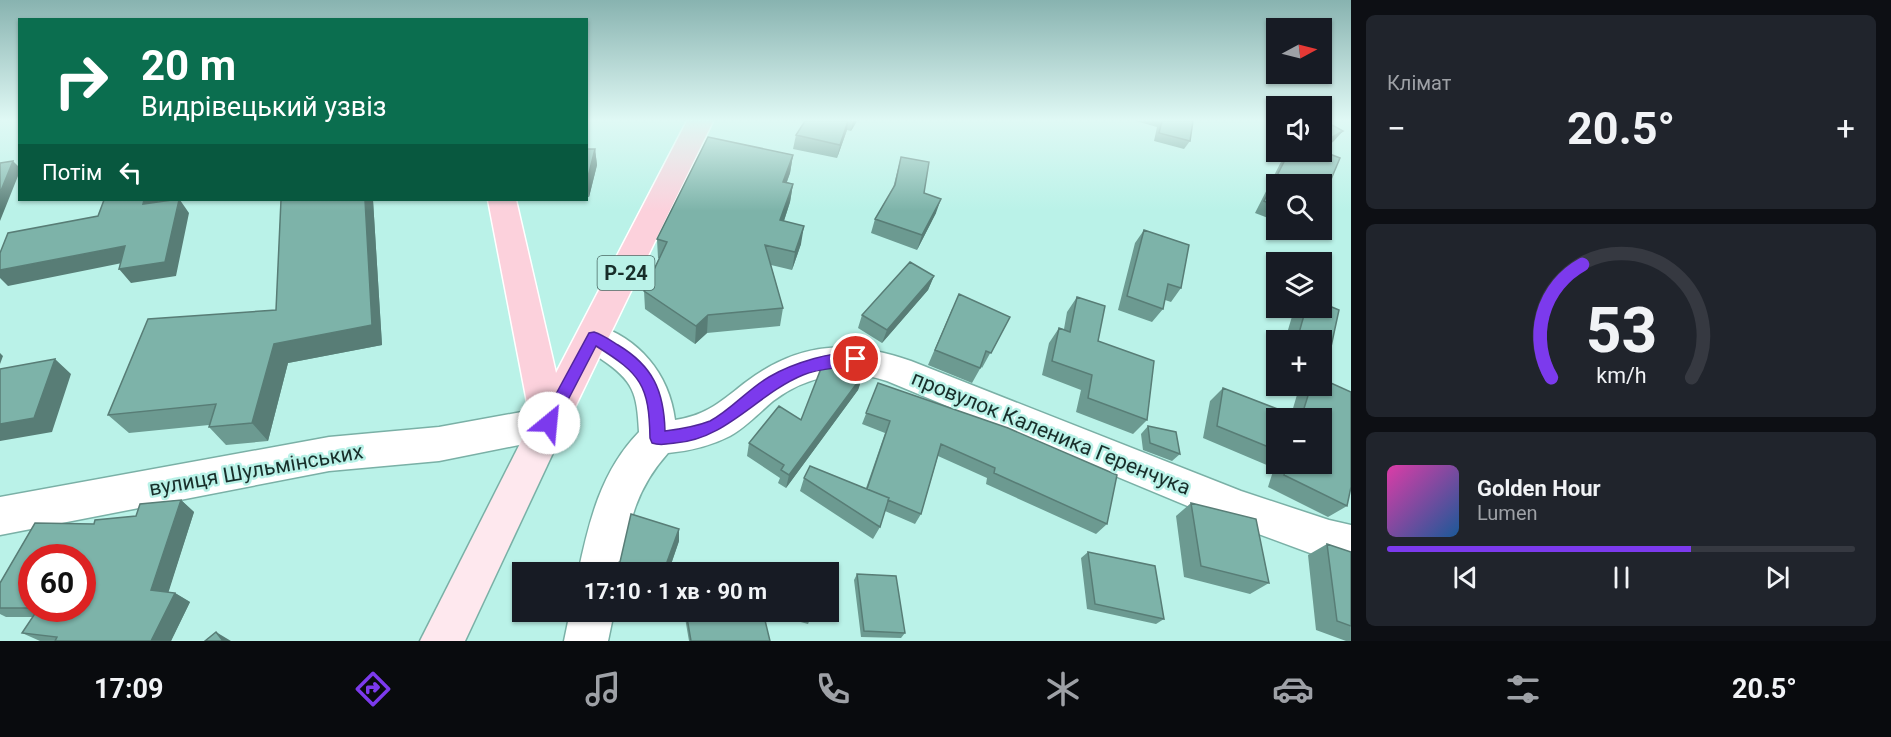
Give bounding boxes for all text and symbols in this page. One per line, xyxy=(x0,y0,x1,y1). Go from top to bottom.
north arrow xyxy=(1266,18,1332,84)
map controls xyxy=(1266,18,1332,474)
text: 20 m xyxy=(141,41,236,90)
icon: right xyxy=(42,42,120,120)
text: Клімат xyxy=(1387,71,1451,95)
text: Видрівецький узвіз xyxy=(141,91,387,123)
button: sound xyxy=(1266,96,1332,162)
text: 20.5° xyxy=(1567,102,1675,155)
text: − xyxy=(1387,109,1406,148)
text: + xyxy=(1836,109,1855,148)
icon: left xyxy=(114,156,147,189)
text: Потім xyxy=(42,160,102,185)
button: search xyxy=(1266,174,1332,240)
button: layers xyxy=(1266,252,1332,318)
road number: Р-24 xyxy=(598,256,654,290)
text: 53 xyxy=(1585,294,1657,367)
button: + xyxy=(1266,330,1332,396)
pin xyxy=(830,333,881,384)
icon: arrive xyxy=(839,342,872,375)
text: km/h xyxy=(1596,363,1646,388)
street label: провулок Каленика Геренчука xyxy=(908,366,1194,500)
position arrow xyxy=(517,391,581,455)
button: − xyxy=(1266,408,1332,474)
street label: вулиця Шульмінських xyxy=(147,439,365,501)
text: Golden Hour xyxy=(1477,476,1601,501)
text: Lumen xyxy=(1477,501,1538,525)
speed limit sign: 60 xyxy=(18,544,96,622)
icon: previous xyxy=(1449,561,1482,594)
icon: pause xyxy=(1605,561,1638,594)
icon: next xyxy=(1761,561,1794,594)
text: 17:10 · 1 хв · 90 m xyxy=(584,579,767,604)
icon: directions xyxy=(352,668,394,710)
icon: music xyxy=(582,668,624,710)
icon: phone xyxy=(812,668,854,710)
icon: climate xyxy=(1042,668,1084,710)
icon: car xyxy=(1272,668,1314,710)
icon: filters xyxy=(1502,668,1544,710)
text: 17:09 xyxy=(94,673,164,705)
text: 20.5° xyxy=(1732,673,1797,705)

